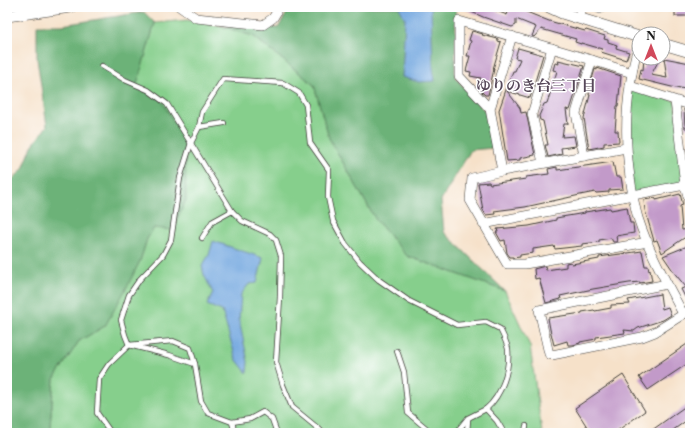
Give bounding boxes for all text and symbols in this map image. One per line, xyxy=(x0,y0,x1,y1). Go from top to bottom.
north arrow xyxy=(631,26,671,66)
text: N xyxy=(646,29,656,43)
district label: ゆりのき台三丁目 xyxy=(476,76,596,95)

